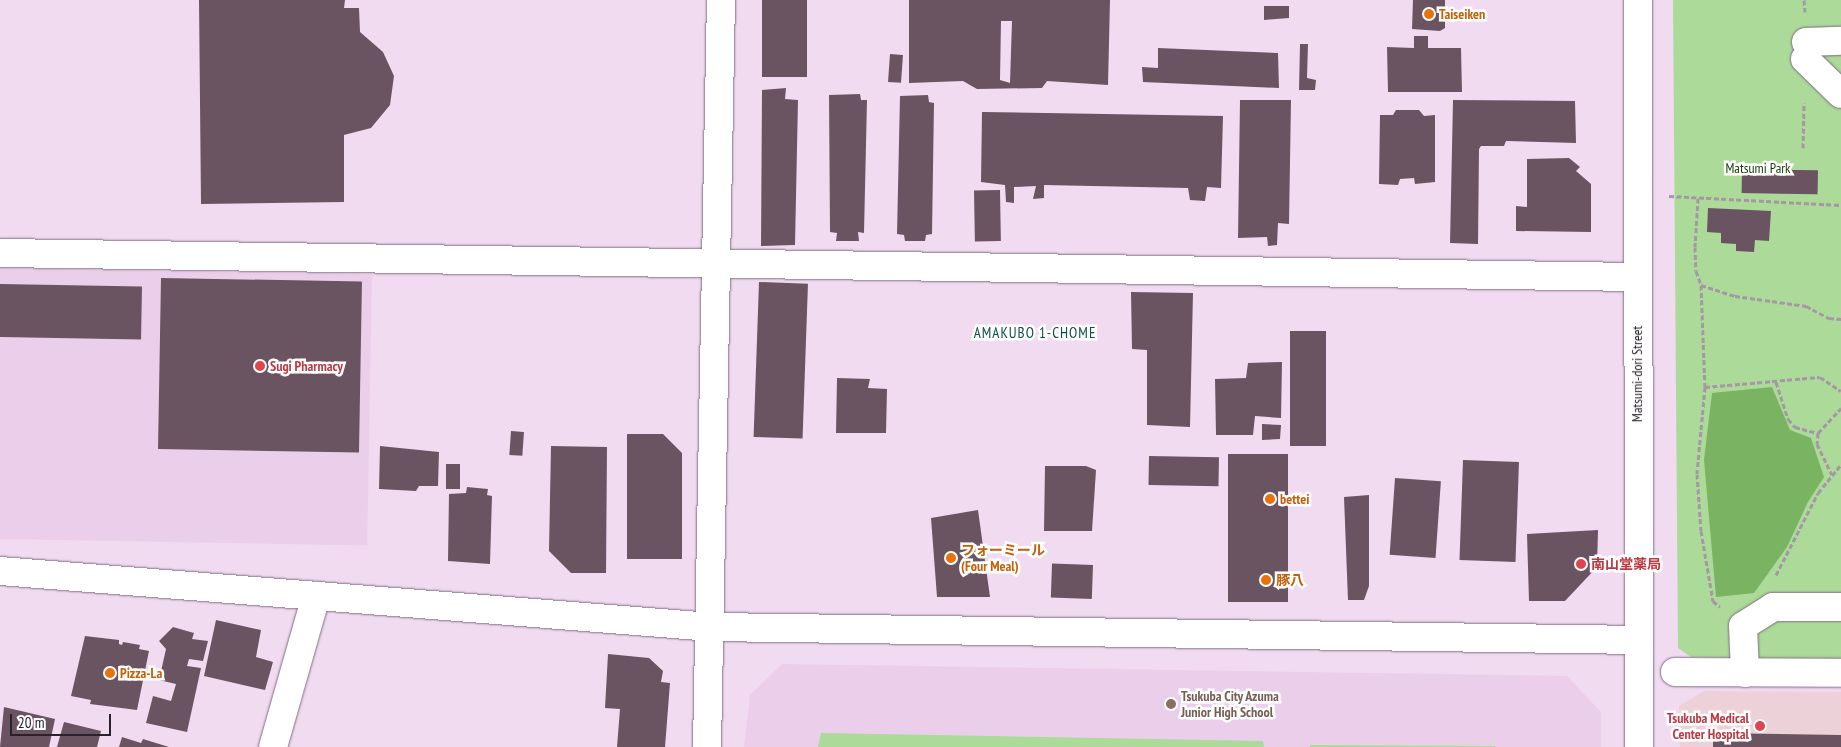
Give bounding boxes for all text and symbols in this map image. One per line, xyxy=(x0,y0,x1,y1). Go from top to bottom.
place label: Taiseiken xyxy=(1439,6,1485,22)
marker: Taiseiken xyxy=(1423,8,1435,20)
park label: Matsumi Park xyxy=(1725,160,1791,176)
district label: AMAKUBO 1-CHOME xyxy=(972,324,1098,342)
street label: Matsumi-dori Street xyxy=(1629,326,1645,422)
place label: Sugi Pharmacy xyxy=(270,358,343,374)
marker: Sugi Pharmacy xyxy=(254,360,266,372)
place label: bettei xyxy=(1280,491,1309,507)
marker: bettei xyxy=(1264,493,1276,505)
place label: フォーミール (Four Meal) xyxy=(961,542,1045,574)
marker: フォーミール (Four Meal) xyxy=(945,552,957,564)
place label: 南山堂薬局 xyxy=(1591,556,1661,572)
marker: 南山堂薬局 xyxy=(1575,558,1587,570)
place label: 豚八 xyxy=(1276,572,1304,588)
marker: 豚八 xyxy=(1260,574,1272,586)
place label: Pizza-La xyxy=(120,665,162,681)
marker: Pizza-La xyxy=(104,667,116,679)
place label: Tsukuba City Azuma Junior High School xyxy=(1181,688,1280,720)
marker: Tsukuba City Azuma Junior High School xyxy=(1165,698,1177,710)
scale bar xyxy=(12,704,114,736)
place label: Tsukuba Medical Center Hospital xyxy=(1667,710,1749,742)
text: 20 m xyxy=(18,713,44,732)
marker: Tsukuba Medical Center Hospital xyxy=(1753,719,1767,733)

